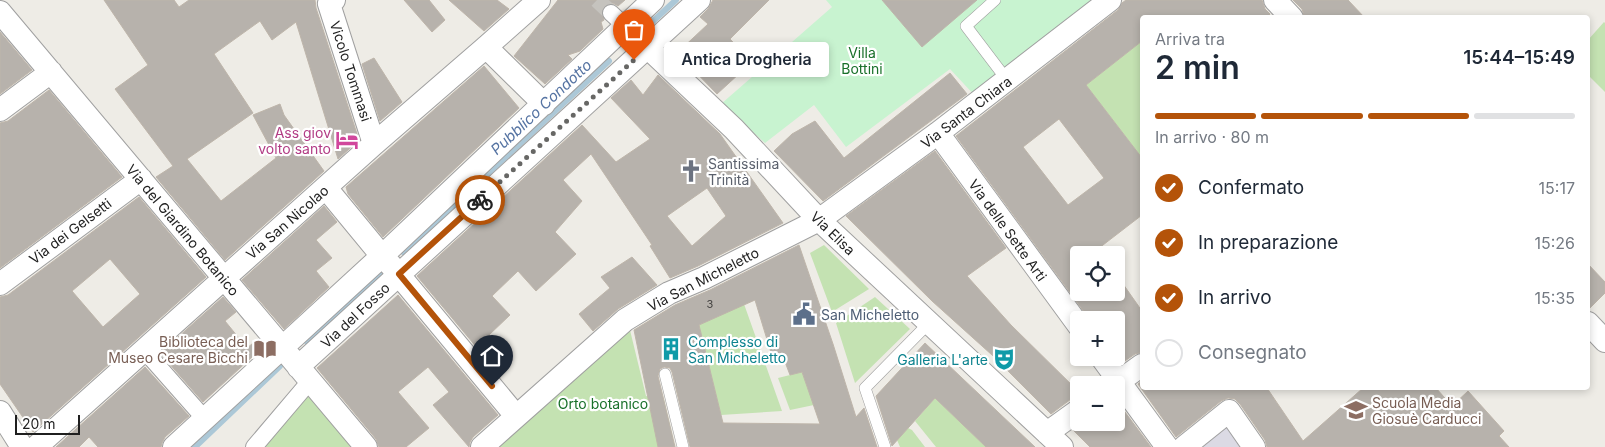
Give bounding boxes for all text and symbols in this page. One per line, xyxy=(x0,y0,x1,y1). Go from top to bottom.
pin xyxy=(613,9,655,60)
icon: bag xyxy=(620,16,648,44)
street label: Vicolo Tommasi xyxy=(327,19,375,123)
text: Arriva tra xyxy=(1155,29,1225,49)
callout: Antica Drogheria xyxy=(664,42,829,78)
park label: Villa Bottini xyxy=(841,44,883,77)
text: 15:44–15:49 xyxy=(1463,46,1575,69)
text: 2 min xyxy=(1155,48,1240,87)
text: Antica Drogheria xyxy=(681,49,812,69)
water label: Pubblico Condotto xyxy=(487,55,595,159)
street label: Via Santa Chiara xyxy=(917,72,1015,152)
place label: Ass giov volto santo xyxy=(258,124,331,157)
hotel icon: Ass giov volto santo xyxy=(334,127,360,153)
text: In arrivo · 80 m xyxy=(1155,127,1269,147)
place label: Santissima Trinità xyxy=(708,155,779,188)
church icon: Santissima Trinità xyxy=(678,158,704,184)
street label: Via del Giardino Botanico xyxy=(123,161,243,299)
icon: check xyxy=(1155,174,1183,202)
courier xyxy=(455,175,505,225)
street label: Via delle Sette Arti xyxy=(965,176,1051,284)
text: Confermato xyxy=(1198,176,1304,199)
text: 15:17 xyxy=(1539,178,1575,198)
street label: Via San Nicolao xyxy=(242,182,332,262)
icon: bike xyxy=(466,186,494,214)
street label: Via dei Gelsetti xyxy=(25,195,115,267)
street label: Via Elisa xyxy=(807,208,859,258)
icon: check xyxy=(1155,229,1183,257)
text: In preparazione xyxy=(1198,231,1338,254)
text: 15:26 xyxy=(1534,233,1575,253)
street label: Via San Micheletto xyxy=(644,244,762,314)
map controls xyxy=(1070,246,1125,431)
button: locate xyxy=(1070,246,1125,301)
street label: Via del Fosso xyxy=(317,279,393,351)
icon: check xyxy=(1155,284,1183,312)
text: In arrivo xyxy=(1198,286,1272,309)
text: 15:35 xyxy=(1535,288,1575,308)
house number: 3 xyxy=(707,297,714,311)
public building icon: San Micheletto xyxy=(791,301,817,327)
place label: San Micheletto xyxy=(821,306,919,323)
button: + xyxy=(1070,311,1125,366)
place label: Biblioteca del Museo Cesare Bicchi xyxy=(108,333,248,366)
place label: Complesso di San Micheletto xyxy=(688,333,786,366)
pin xyxy=(471,335,513,386)
library icon: Biblioteca del Museo Cesare Bicchi xyxy=(252,336,278,362)
building icon: Complesso di San Micheletto xyxy=(658,336,684,362)
text: Consegnato xyxy=(1198,341,1307,364)
icon: home xyxy=(478,342,506,370)
theatre icon: Galleria L'arte xyxy=(991,346,1017,372)
place label: Galleria L'arte xyxy=(897,351,988,368)
button: − xyxy=(1070,376,1125,431)
place label: Scuola Media Giosuè Carducci xyxy=(1372,394,1481,427)
park label: Orto botanico xyxy=(558,395,648,412)
school or university icon: Scuola Media Giosuè Carducci xyxy=(1343,397,1369,423)
scale bar xyxy=(15,412,80,435)
text: 20 m xyxy=(22,415,56,432)

